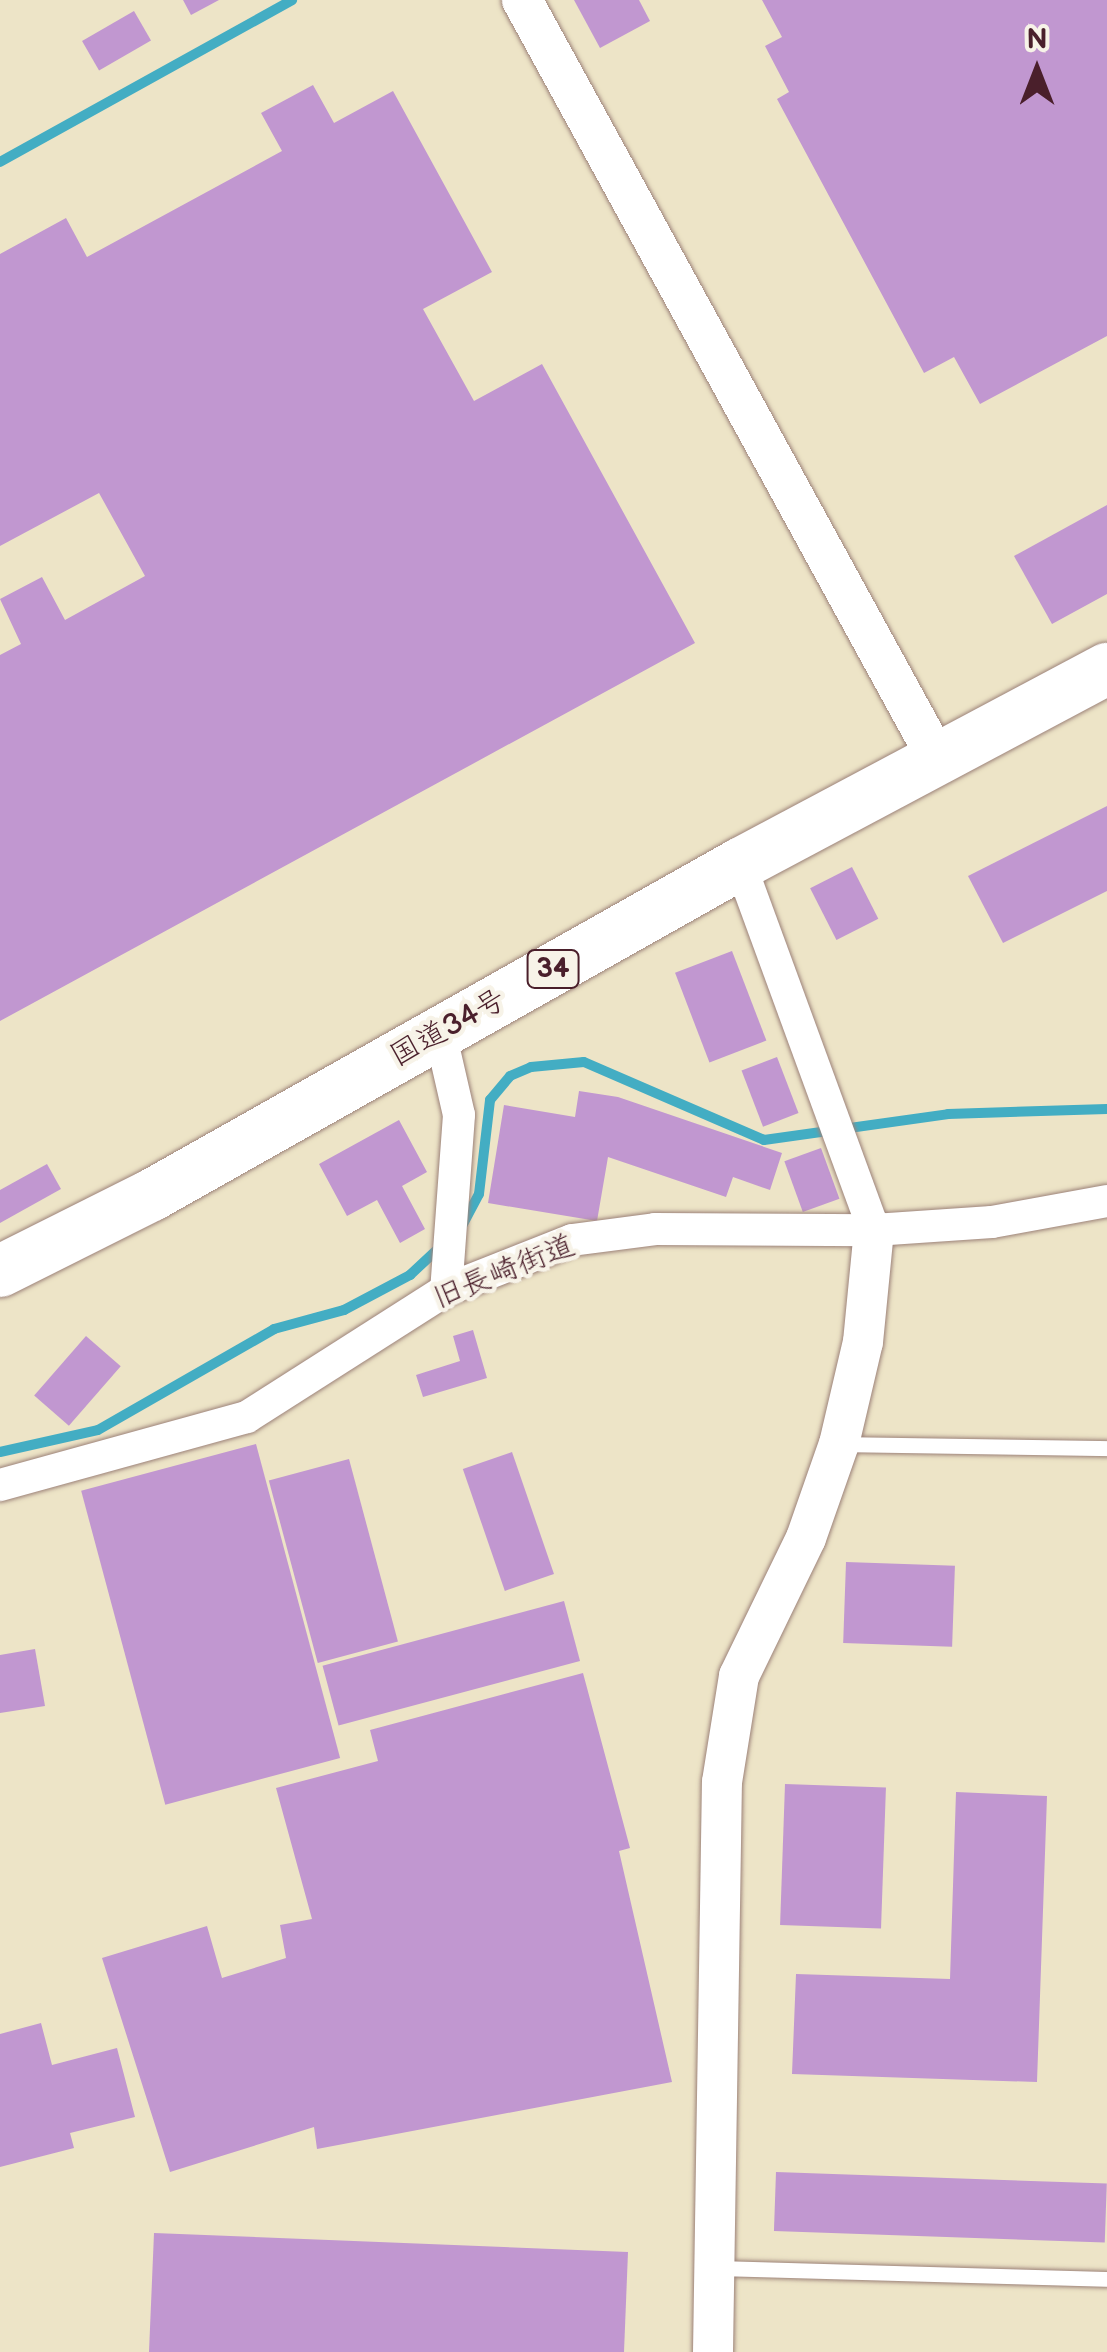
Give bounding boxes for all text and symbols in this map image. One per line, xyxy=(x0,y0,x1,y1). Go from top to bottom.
north arrow xyxy=(987,20,1087,120)
text: N xyxy=(1026,23,1048,56)
road number: 34 xyxy=(526,946,580,992)
street label: 国道34号 xyxy=(384,982,512,1074)
street label: 旧長崎街道 xyxy=(428,1227,580,1317)

